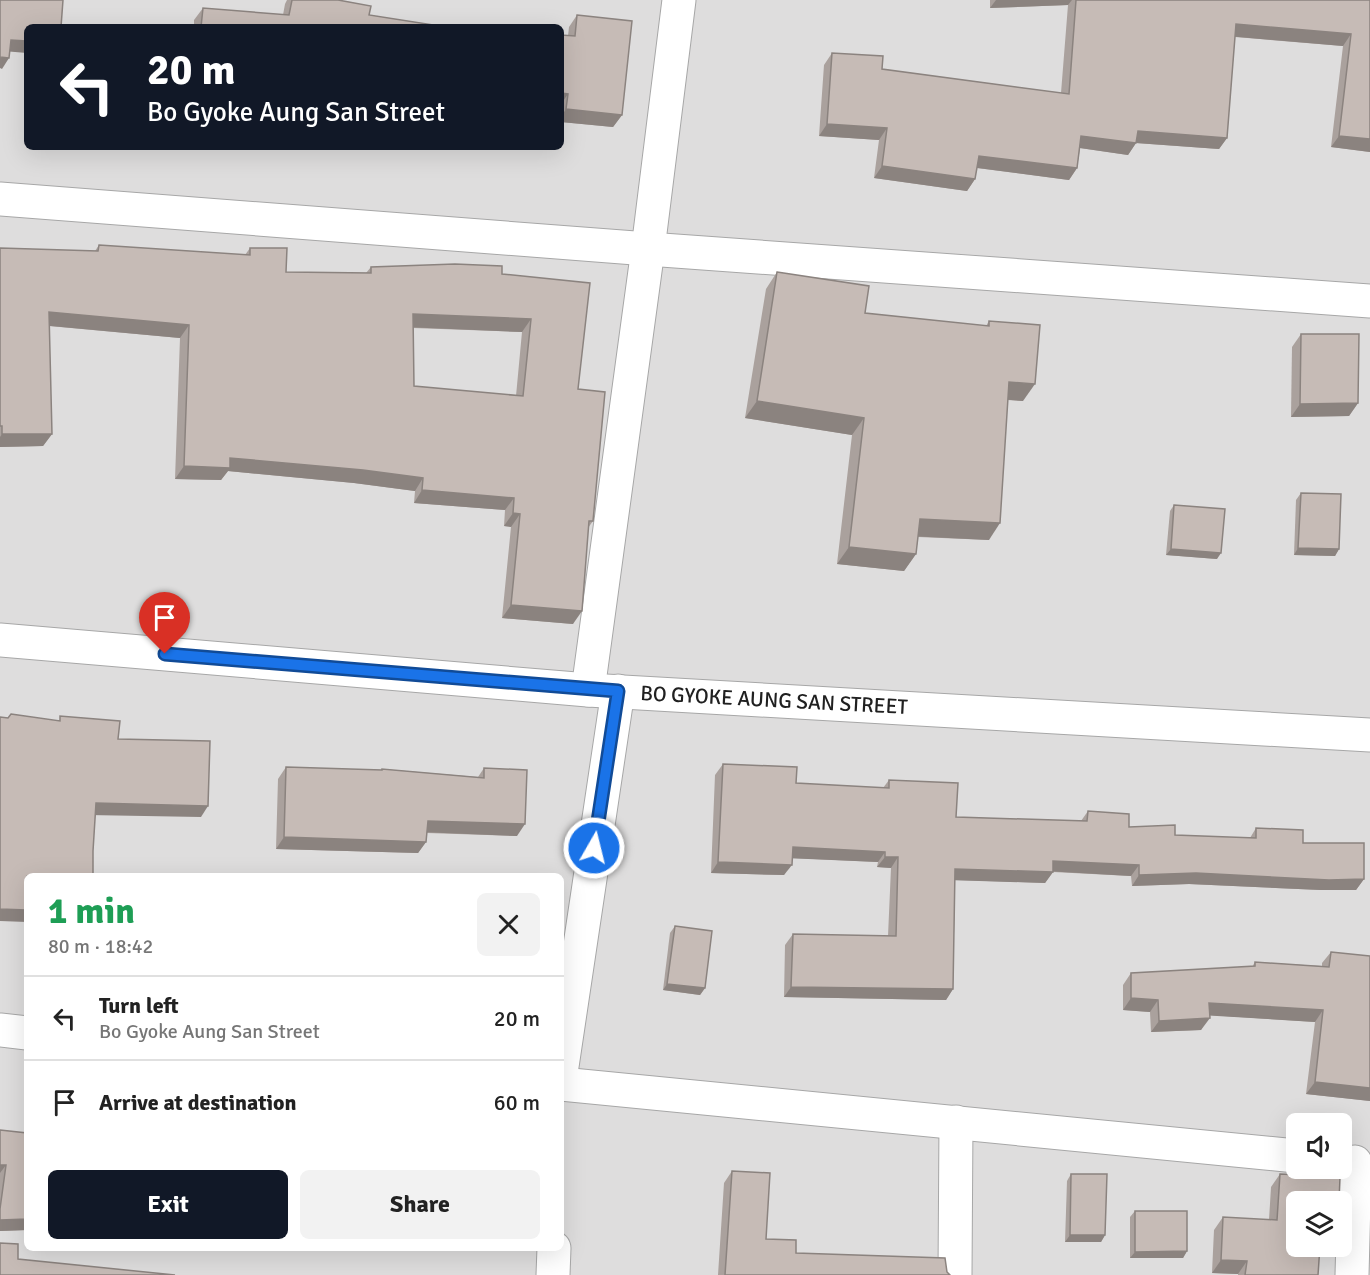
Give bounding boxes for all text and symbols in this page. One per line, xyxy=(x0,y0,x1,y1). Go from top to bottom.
text: 20 m xyxy=(147,45,236,96)
icon: left xyxy=(48,48,126,126)
text: Bo Gyoke Aung San Street xyxy=(147,96,445,129)
pin xyxy=(139,592,190,654)
icon: arrive xyxy=(148,601,181,634)
street label: BO GYOKE AUNG SAN STREET xyxy=(640,680,909,720)
position arrow xyxy=(562,816,626,880)
text: 1 min xyxy=(48,889,135,934)
button: close xyxy=(477,893,540,956)
text: 80 m · 18:42 xyxy=(48,934,153,959)
text: Turn left xyxy=(99,992,179,1019)
icon: left xyxy=(48,1002,81,1035)
text: 20 m xyxy=(494,1005,540,1032)
text: Bo Gyoke Aung San Street xyxy=(99,1019,320,1044)
icon: arrive xyxy=(48,1086,81,1119)
text: Arrive at destination xyxy=(99,1089,296,1116)
text: 60 m xyxy=(494,1089,540,1116)
map controls xyxy=(1286,1113,1352,1257)
button: sound xyxy=(1286,1113,1352,1179)
button: Exit xyxy=(48,1170,288,1239)
button: Share xyxy=(300,1170,540,1239)
button: layers xyxy=(1286,1191,1352,1257)

